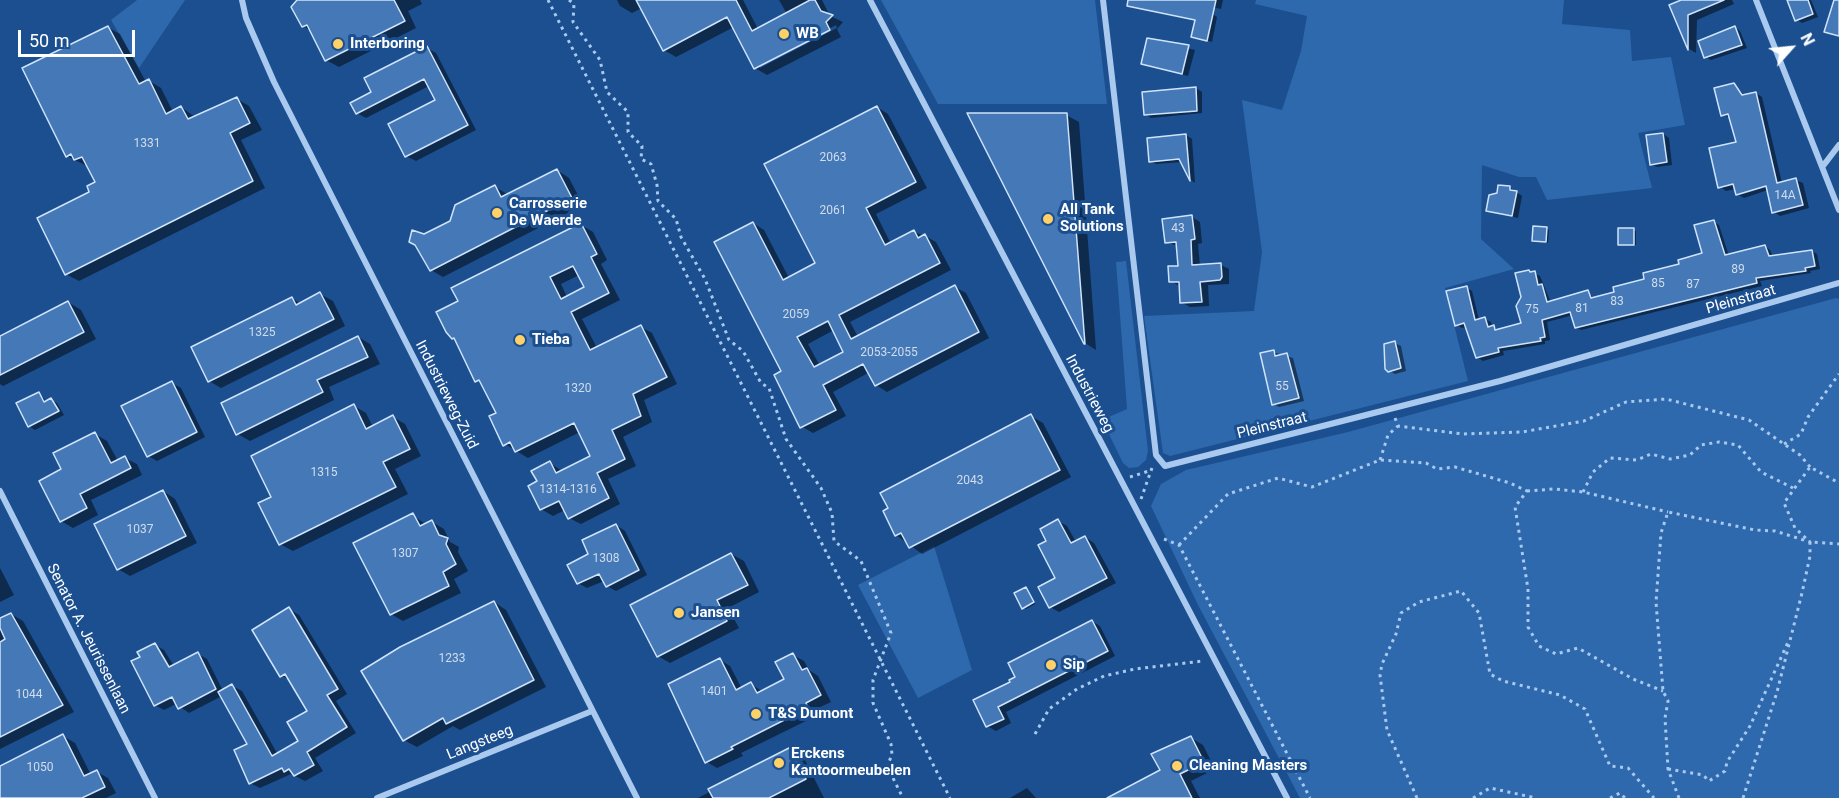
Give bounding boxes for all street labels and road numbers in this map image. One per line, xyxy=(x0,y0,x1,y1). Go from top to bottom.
street label: Pleinstraat xyxy=(1704,281,1778,319)
street label: Industrieweg-Zuid xyxy=(411,338,481,452)
street label: Industrieweg xyxy=(1061,352,1117,436)
street label: Pleinstraat xyxy=(1235,409,1309,443)
street label: Senator A. Jeurissenlaan xyxy=(42,561,134,717)
street label: Langsteeg xyxy=(444,722,516,764)

